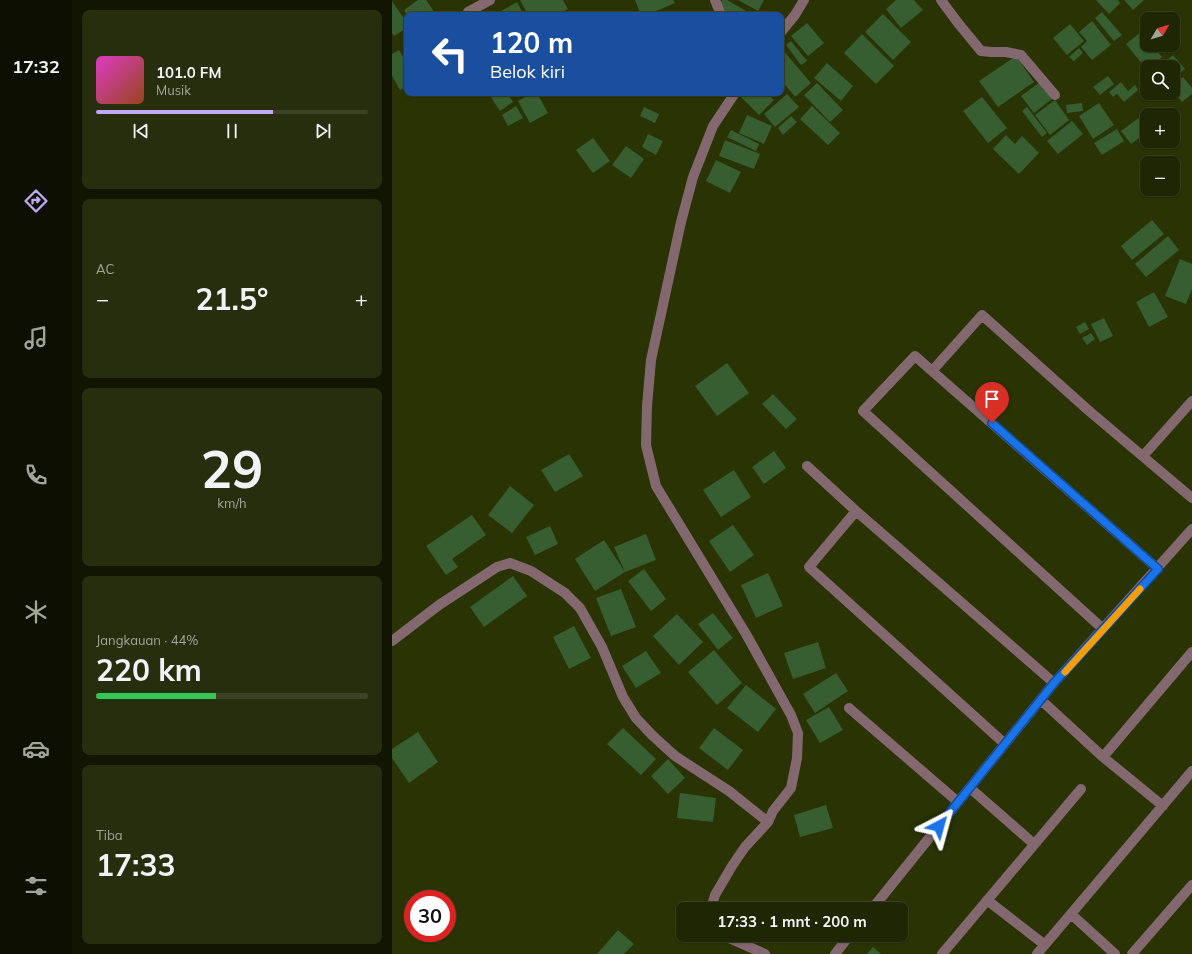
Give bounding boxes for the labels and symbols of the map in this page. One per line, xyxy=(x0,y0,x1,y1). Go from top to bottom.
north arrow xyxy=(1140,12,1180,52)
pin xyxy=(975,382,1009,423)
position arrow xyxy=(918,805,960,847)
speed limit sign: 30 xyxy=(404,890,456,942)

